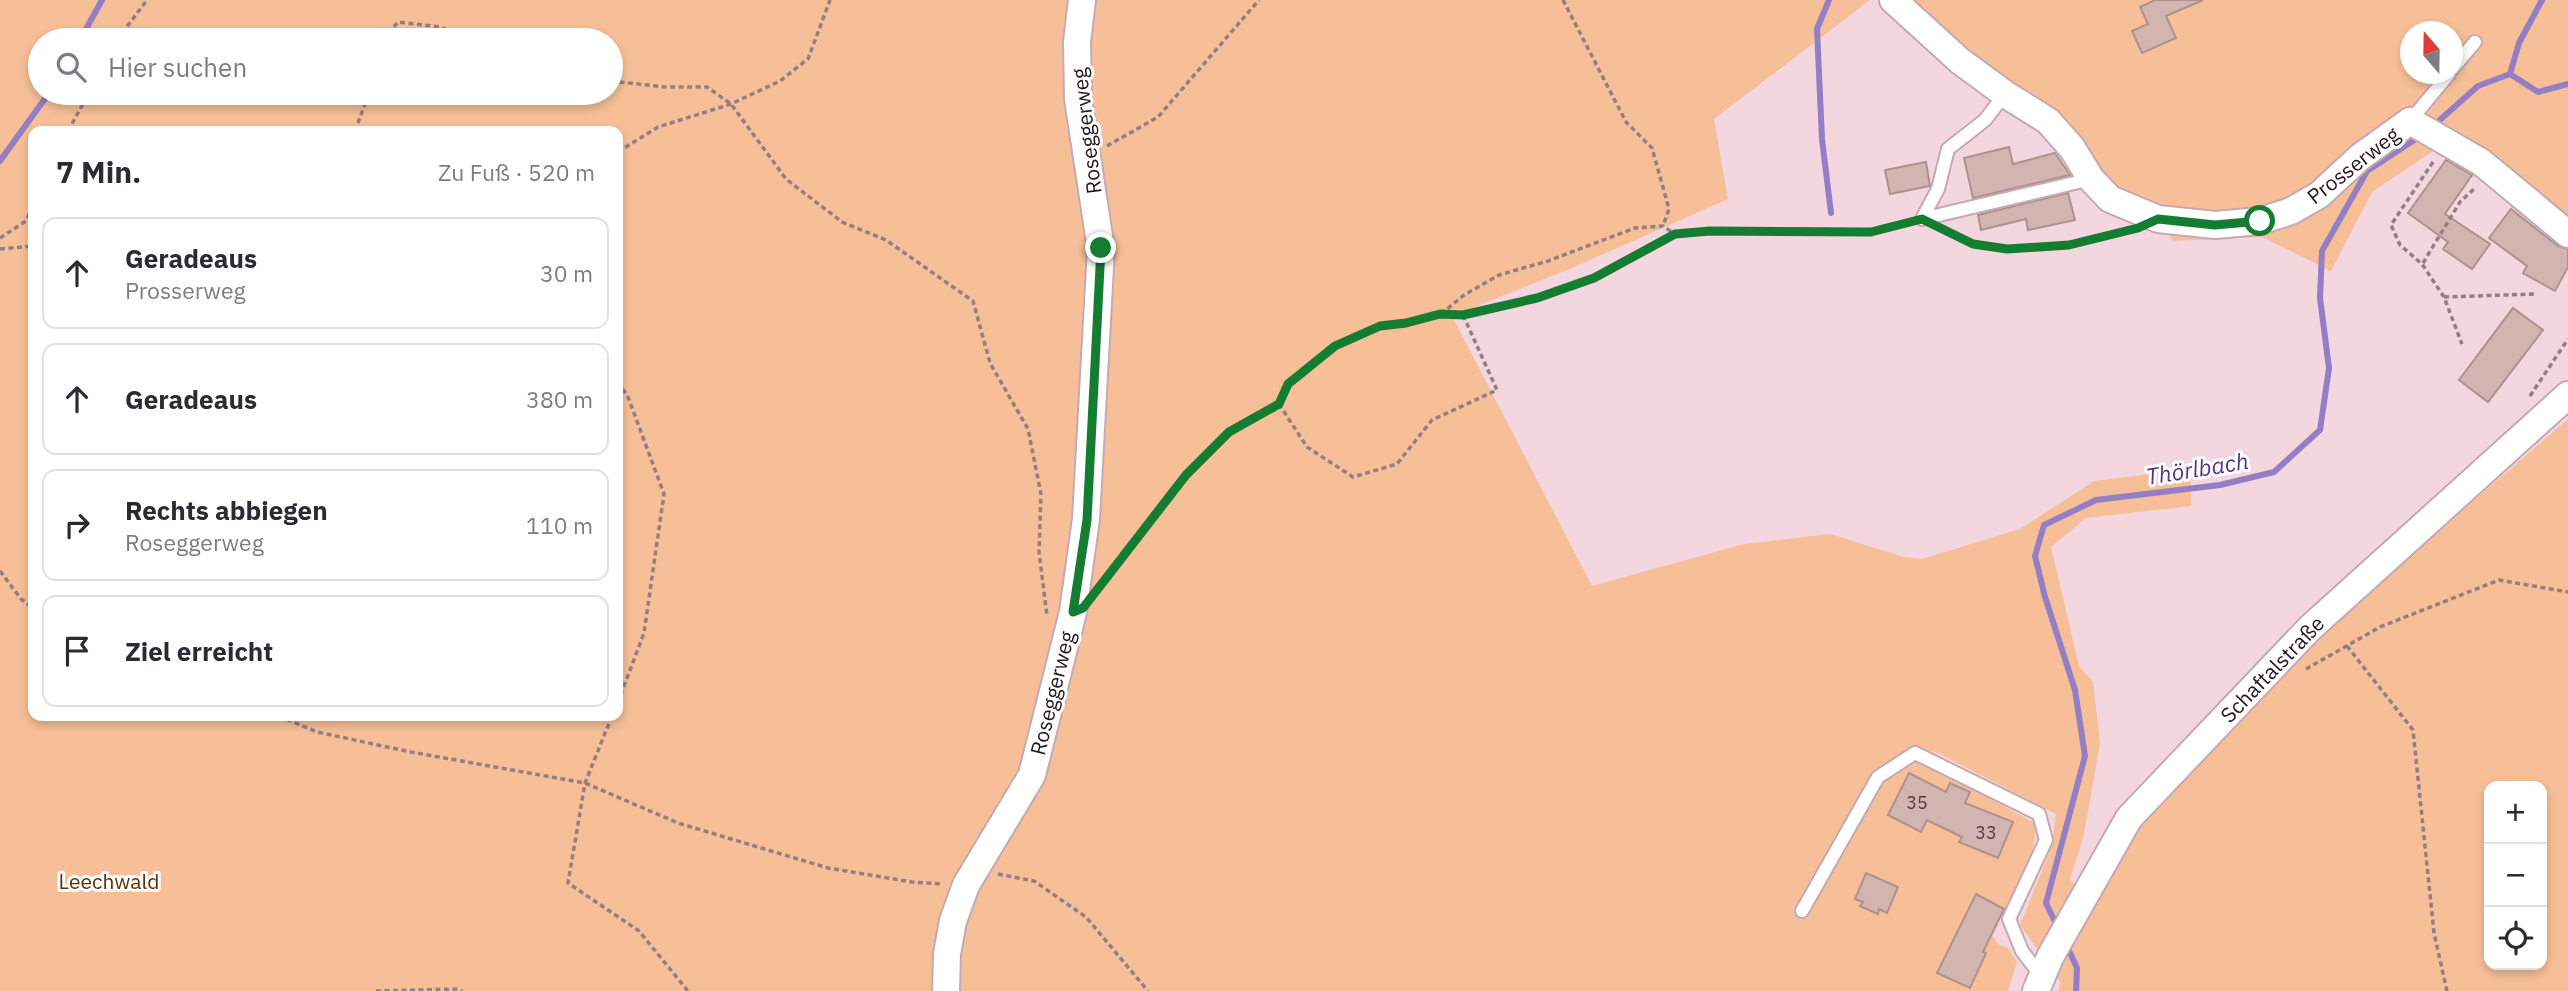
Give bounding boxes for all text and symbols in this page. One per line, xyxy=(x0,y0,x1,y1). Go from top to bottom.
north arrow xyxy=(2400,21,2463,84)
search box xyxy=(28,28,623,105)
icon: search xyxy=(52,48,90,86)
text: Hier suchen xyxy=(108,50,247,84)
street label: Roseggerweg xyxy=(1064,66,1108,196)
street label: Prosserweg xyxy=(2301,120,2405,210)
text: 7 Min. xyxy=(56,152,141,191)
text: Zu Fuß · 520 m xyxy=(438,157,595,187)
route start xyxy=(2244,205,2275,236)
route end xyxy=(1085,232,1116,263)
text: Geradeaus xyxy=(125,241,257,275)
icon: ahead xyxy=(58,254,96,292)
text: 30 m xyxy=(540,258,593,288)
text: Prosserweg xyxy=(125,275,246,305)
icon: ahead xyxy=(58,380,96,418)
text: Geradeaus xyxy=(125,382,257,416)
text: 380 m xyxy=(526,384,593,414)
water label: Thörlbach xyxy=(2143,445,2251,491)
text: Rechts abbiegen xyxy=(125,493,328,527)
icon: right xyxy=(58,506,96,544)
text: 110 m xyxy=(526,510,593,540)
text: Roseggerweg xyxy=(125,527,264,557)
street label: Schaftalstraße xyxy=(2214,610,2330,728)
street label: Roseggerweg xyxy=(1023,628,1081,758)
icon: arrive xyxy=(58,632,96,670)
text: Ziel erreicht xyxy=(125,634,273,668)
map controls xyxy=(2484,781,2547,970)
button: + xyxy=(2484,781,2547,844)
house number: 35 xyxy=(1906,791,1928,814)
house number: 33 xyxy=(1975,821,1997,844)
button: − xyxy=(2484,844,2547,907)
park label: Leechwald xyxy=(59,867,159,895)
button: locate xyxy=(2484,907,2547,970)

